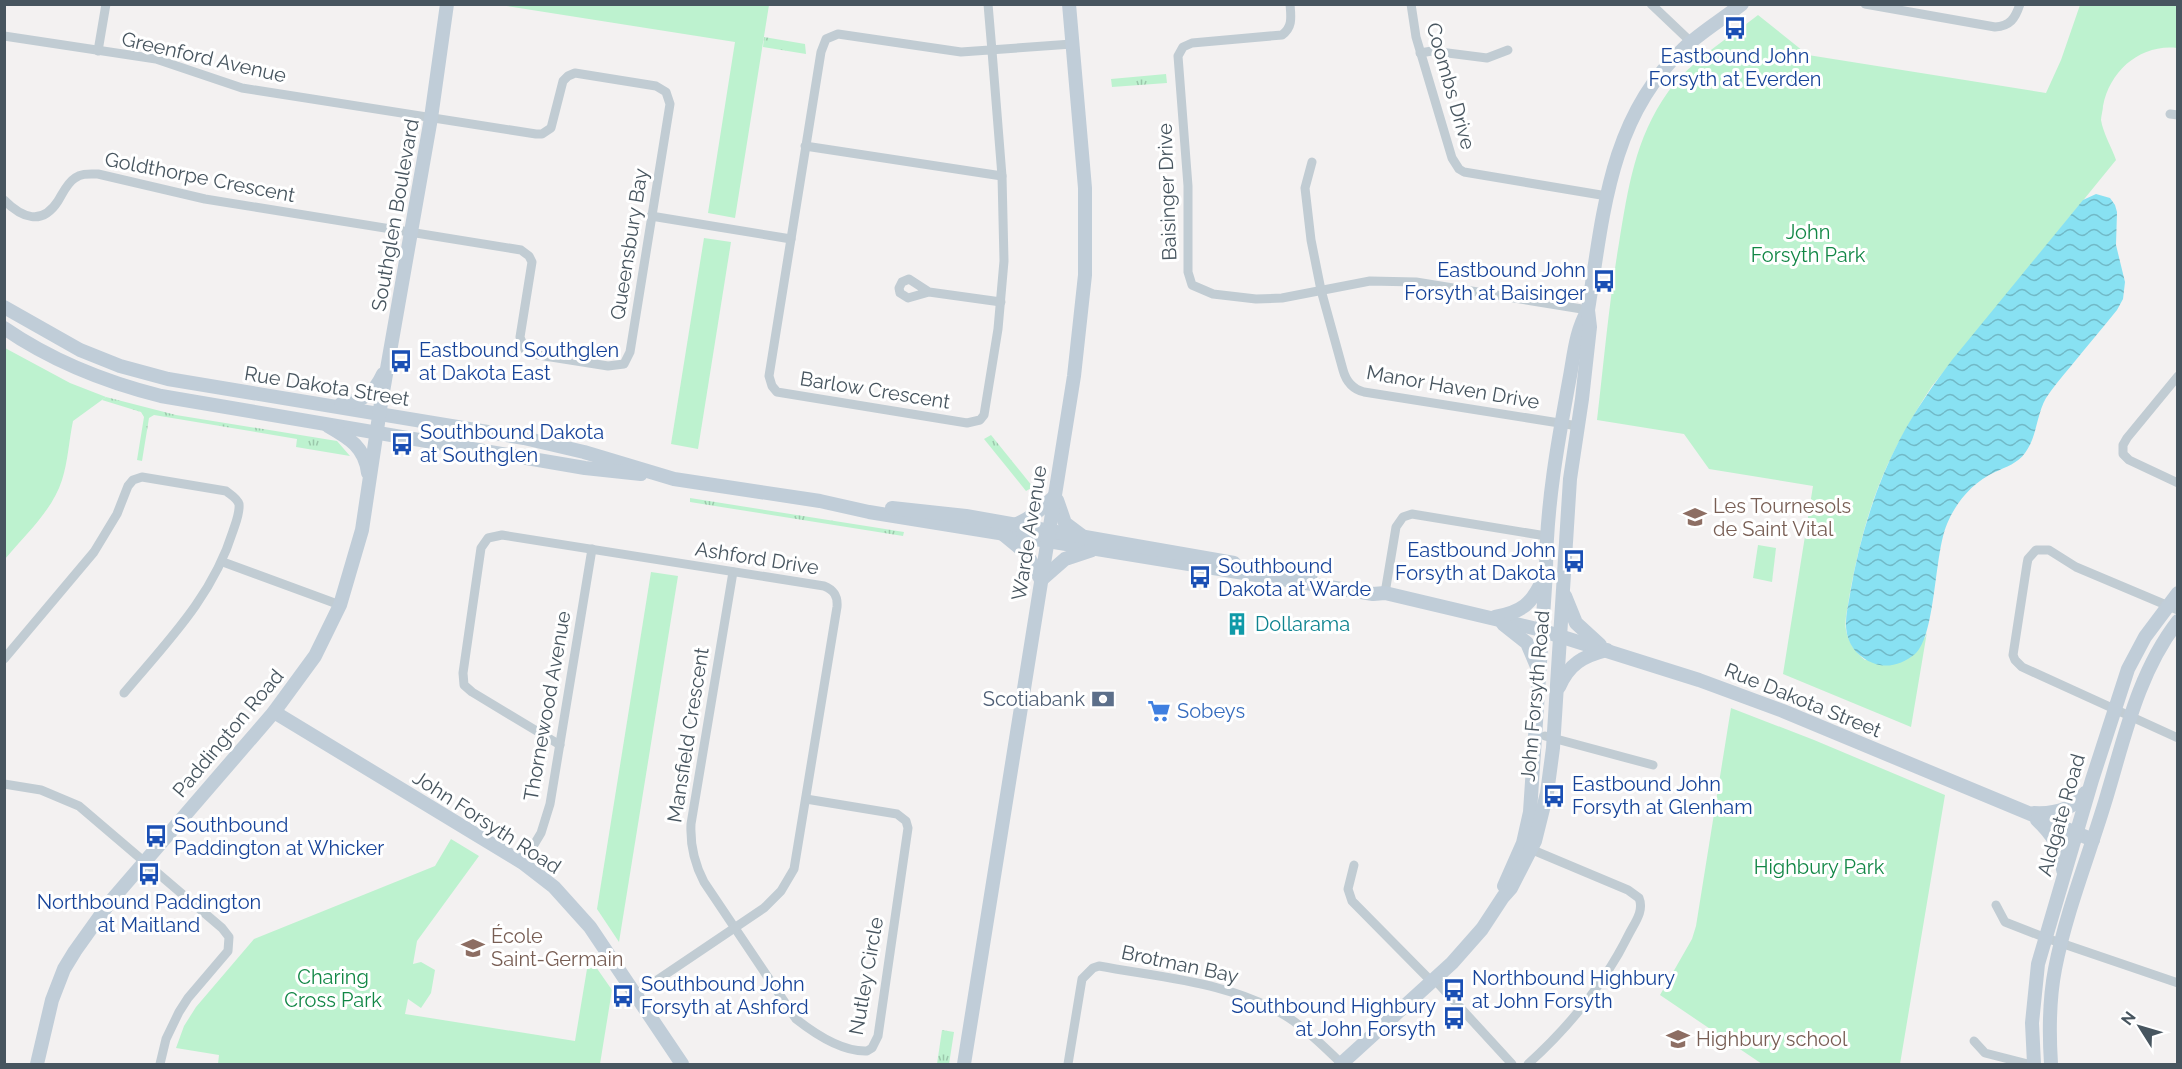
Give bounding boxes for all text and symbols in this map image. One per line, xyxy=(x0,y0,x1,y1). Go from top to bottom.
bus stop icon: Eastbound John Forsyth at Everden xyxy=(1722,15,1748,41)
street label: Coombs Drive xyxy=(1421,20,1481,152)
street label: Greenford Avenue xyxy=(119,26,289,88)
place label: Eastbound John Forsyth at Everden xyxy=(1649,44,1821,91)
street label: Southglen Boulevard xyxy=(366,117,424,313)
street label: Baisinger Drive xyxy=(1153,122,1181,261)
street label: Goldthorpe Crescent xyxy=(103,147,297,207)
street label: Queensbury Bay xyxy=(605,166,653,321)
park label: John Forsyth Park xyxy=(1751,220,1866,267)
place label: Eastbound John Forsyth at Baisinger xyxy=(1404,258,1586,305)
bus stop icon: Eastbound John Forsyth at Baisinger xyxy=(1591,268,1617,294)
place label: Eastbound Southglen at Dakota East xyxy=(419,338,619,385)
bus stop icon: Eastbound Southglen at Dakota East xyxy=(388,348,414,374)
street label: Manor Haven Drive xyxy=(1365,360,1542,414)
street label: Rue Dakota Street xyxy=(243,361,411,411)
street label: Barlow Crescent xyxy=(798,366,952,414)
place label: Southbound Dakota at Southglen xyxy=(420,420,604,467)
bus stop icon: Southbound Dakota at Southglen xyxy=(389,431,415,457)
street label: Warde Avenue xyxy=(1006,464,1052,602)
place label: Les Tournesols de Saint Vital xyxy=(1713,494,1851,541)
school or university icon: Les Tournesols de Saint Vital xyxy=(1682,504,1708,530)
street label: Ashford Drive xyxy=(694,536,821,580)
place label: Eastbound John Forsyth at Dakota xyxy=(1395,538,1556,585)
bus stop icon: Eastbound John Forsyth at Dakota xyxy=(1561,548,1587,574)
place label: Southbound Dakota at Warde xyxy=(1218,554,1372,601)
bus stop icon: Southbound Dakota at Warde xyxy=(1187,564,1213,590)
street label: Thornewood Avenue xyxy=(518,609,576,803)
street label: John Forsyth Road xyxy=(1516,610,1554,782)
building icon: Dollarama xyxy=(1224,611,1250,637)
place label: Dollarama xyxy=(1255,612,1350,636)
street label: Mansfield Crescent xyxy=(662,645,714,824)
street label: Rue Dakota Street xyxy=(1721,658,1885,742)
street label: Paddington Road xyxy=(167,664,289,802)
bank icon: Scotiabank xyxy=(1090,686,1116,712)
place label: Scotiabank xyxy=(983,687,1085,711)
supermarket icon: Sobeys xyxy=(1146,698,1172,724)
place label: Sobeys xyxy=(1177,699,1245,723)
street label: Aldgate Road xyxy=(2032,751,2090,879)
street label: John Forsyth Road xyxy=(409,765,565,879)
place label: Eastbound John Forsyth at Glenham xyxy=(1572,772,1753,819)
bus stop icon: Eastbound John Forsyth at Glenham xyxy=(1541,783,1567,809)
place label: Southbound Paddington at Whicker xyxy=(174,813,384,860)
bus stop icon: Southbound Paddington at Whicker xyxy=(143,823,169,849)
park label: Highbury Park xyxy=(1754,855,1885,879)
bus stop icon: Northbound Paddington at Maitland xyxy=(136,861,162,887)
place label: Northbound Paddington at Maitland xyxy=(37,890,261,937)
street label: Nutley Circle xyxy=(844,915,888,1037)
place label: École Saint-Germain xyxy=(491,924,623,971)
school or university icon: École Saint-Germain xyxy=(460,935,486,961)
street label: Brotman Bay xyxy=(1119,940,1241,988)
park label: Charing Cross Park xyxy=(284,965,382,1012)
place label: Northbound Highbury at John Forsyth xyxy=(1472,966,1675,1013)
place label: Southbound John Forsyth at Ashford xyxy=(641,972,809,1019)
bus stop icon: Northbound Highbury at John Forsyth xyxy=(1441,977,1467,1003)
bus stop icon: Southbound John Forsyth at Ashford xyxy=(610,983,636,1009)
place label: Southbound Highbury at John Forsyth xyxy=(1231,994,1436,1041)
north arrow xyxy=(2110,997,2170,1057)
bus stop icon: Southbound Highbury at John Forsyth xyxy=(1441,1005,1467,1031)
text: N xyxy=(2117,1008,2140,1029)
school or university icon: Highbury school xyxy=(1665,1026,1691,1052)
place label: Highbury school xyxy=(1696,1027,1848,1051)

